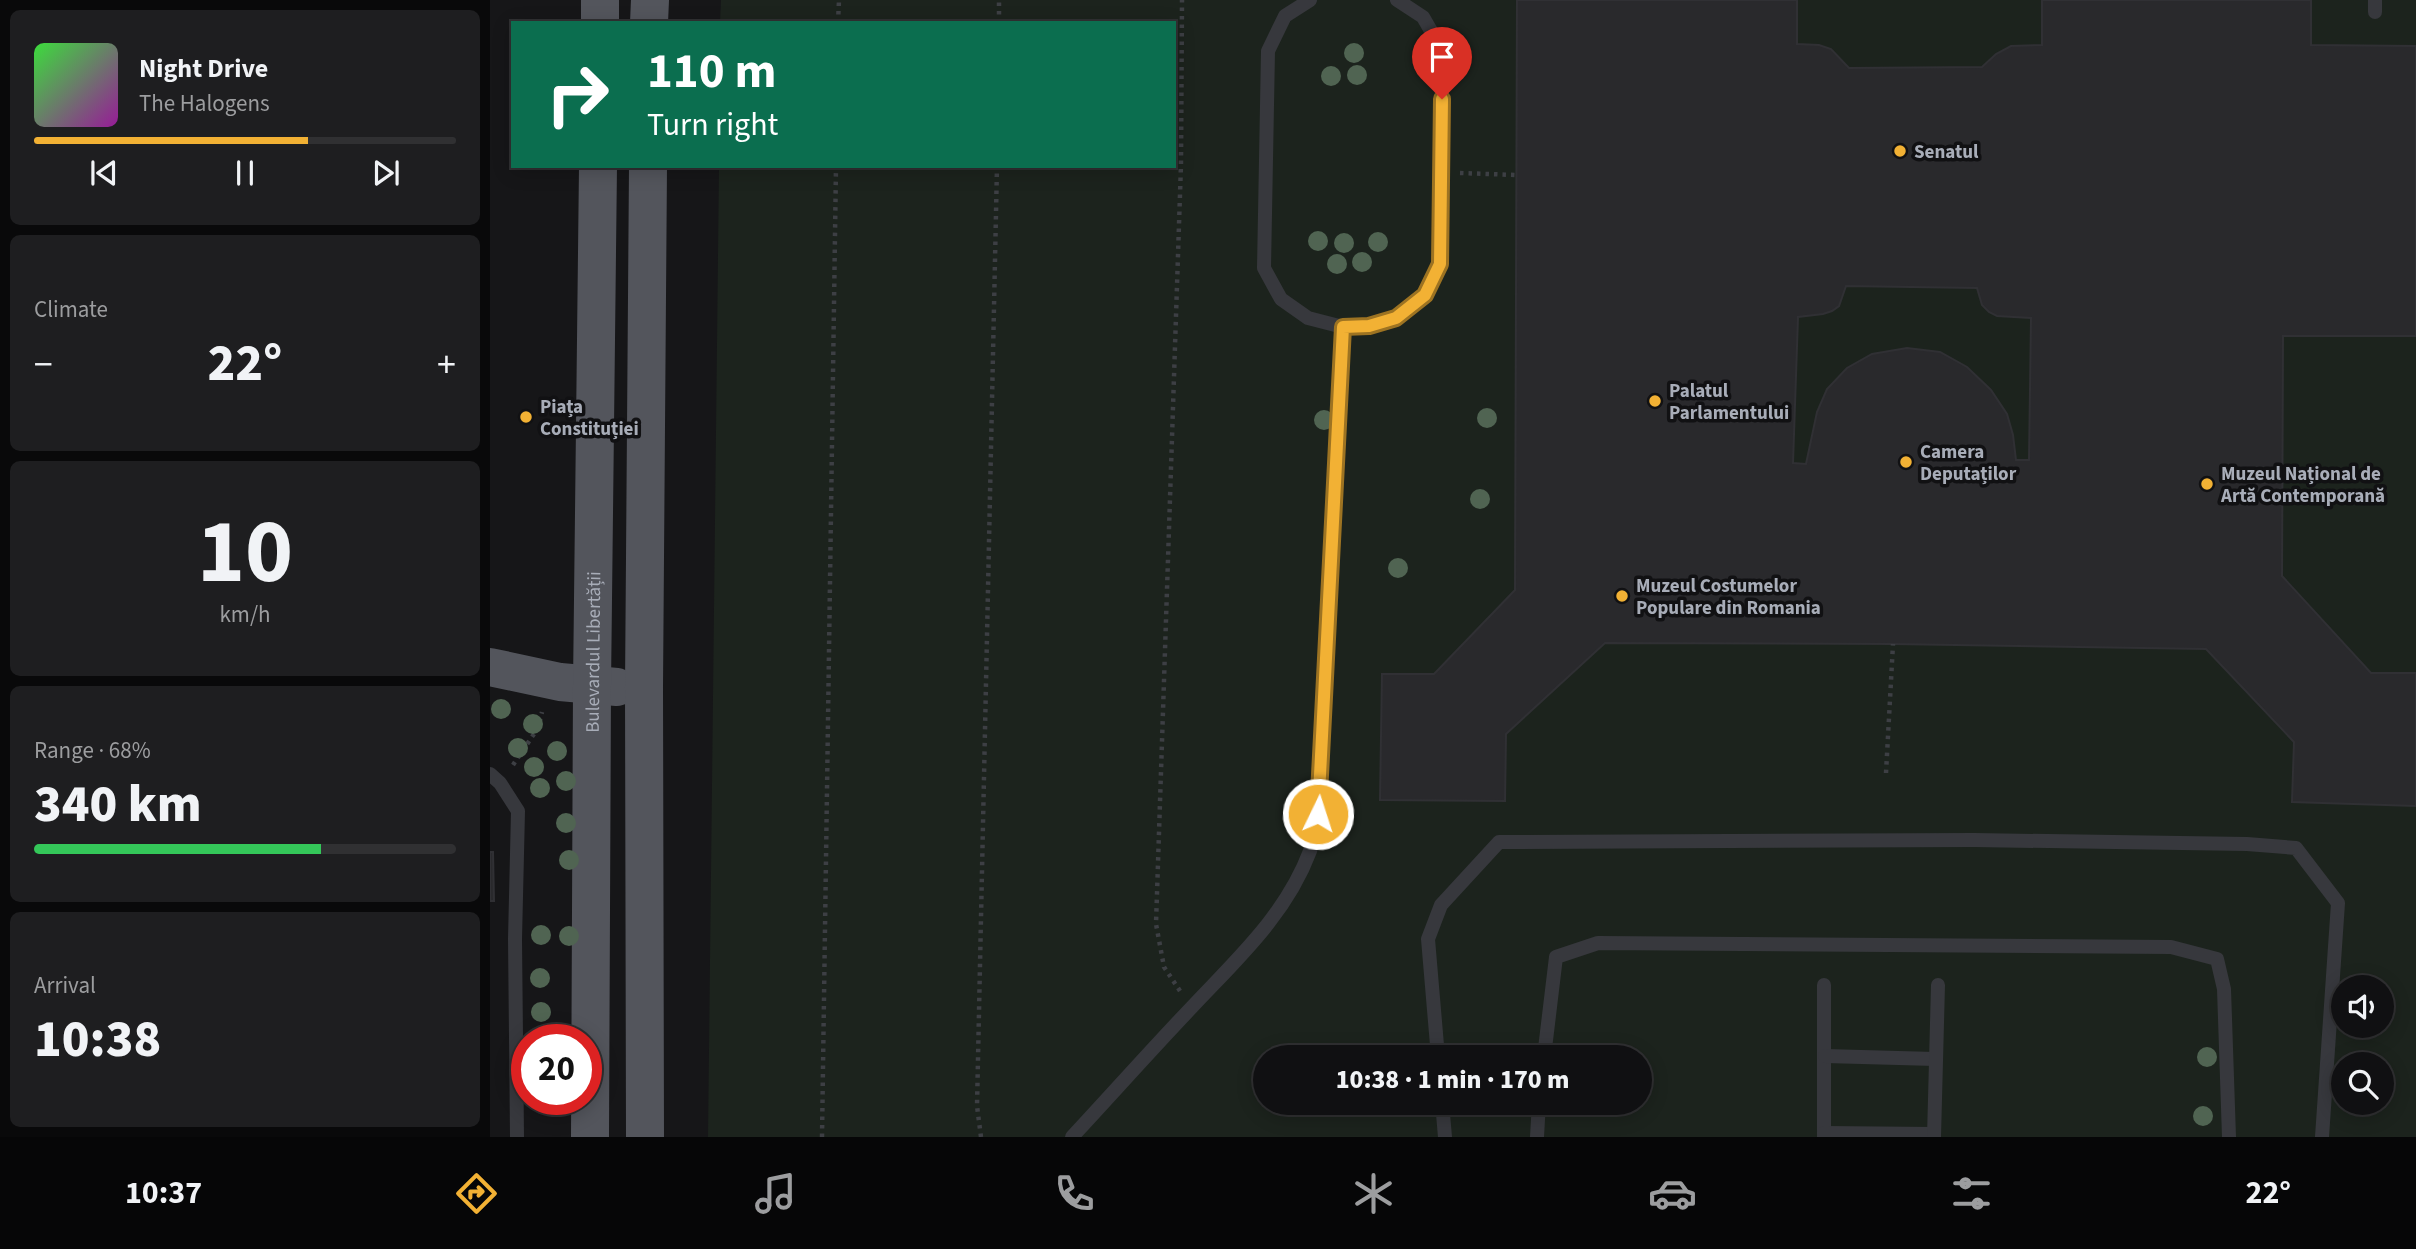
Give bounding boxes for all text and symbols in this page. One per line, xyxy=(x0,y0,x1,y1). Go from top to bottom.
pin xyxy=(1412,27,1472,99)
text: 110 m xyxy=(647,37,776,107)
icon: arrive xyxy=(1423,38,1461,76)
icon: right xyxy=(532,49,623,140)
text: Night Drive xyxy=(139,50,268,87)
text: The Halogens xyxy=(139,87,270,120)
text: Turn right xyxy=(647,102,778,148)
place label: Senatul xyxy=(1914,139,1979,166)
marker: Senatul xyxy=(1892,143,1908,159)
icon: previous xyxy=(85,154,123,192)
icon: pause xyxy=(226,154,264,192)
icon: next xyxy=(367,154,405,192)
text: Climate xyxy=(34,293,108,326)
text: 22° xyxy=(208,327,282,401)
text: − xyxy=(34,338,53,392)
text: + xyxy=(437,338,456,392)
place label: Palatul Parlamentului xyxy=(1669,378,1789,427)
marker: Palatul Parlamentului xyxy=(1647,393,1663,409)
place label: Piața Constituției xyxy=(540,394,639,443)
marker: Piața Constituției xyxy=(518,409,534,425)
place label: Camera Deputaților xyxy=(1920,439,2017,488)
marker: Camera Deputaților xyxy=(1898,454,1914,470)
place label: Muzeul Național de Artă Contemporană xyxy=(2220,461,2385,510)
marker: Muzeul Național de Artă Contemporană xyxy=(2199,476,2215,492)
text: 10 xyxy=(197,488,293,617)
street label: Bulevardul Libertății xyxy=(580,571,608,733)
place label: Muzeul Costumelor Populare din Romania xyxy=(1636,573,1821,622)
marker: Muzeul Costumelor Populare din Romania xyxy=(1614,588,1630,604)
text: km/h xyxy=(219,598,271,631)
text: Range · 68% xyxy=(34,734,151,767)
text: 340 km xyxy=(34,768,202,842)
position arrow xyxy=(1281,777,1355,851)
text: Arrival xyxy=(34,969,96,1002)
map controls xyxy=(2331,975,2394,1115)
button: sound xyxy=(2331,975,2394,1038)
text: 10:38 xyxy=(34,1003,161,1077)
speed limit sign: 20 xyxy=(511,1024,602,1115)
button: search xyxy=(2331,1052,2394,1115)
text: 10:38 · 1 min · 170 m xyxy=(1336,1061,1569,1098)
icon: directions xyxy=(452,1169,501,1218)
icon: music xyxy=(751,1169,800,1218)
icon: phone xyxy=(1050,1169,1099,1218)
icon: climate xyxy=(1349,1169,1398,1218)
icon: car xyxy=(1648,1169,1697,1218)
icon: filters xyxy=(1947,1169,1996,1218)
text: 10:37 xyxy=(125,1170,202,1216)
text: 22° xyxy=(2245,1170,2291,1216)

